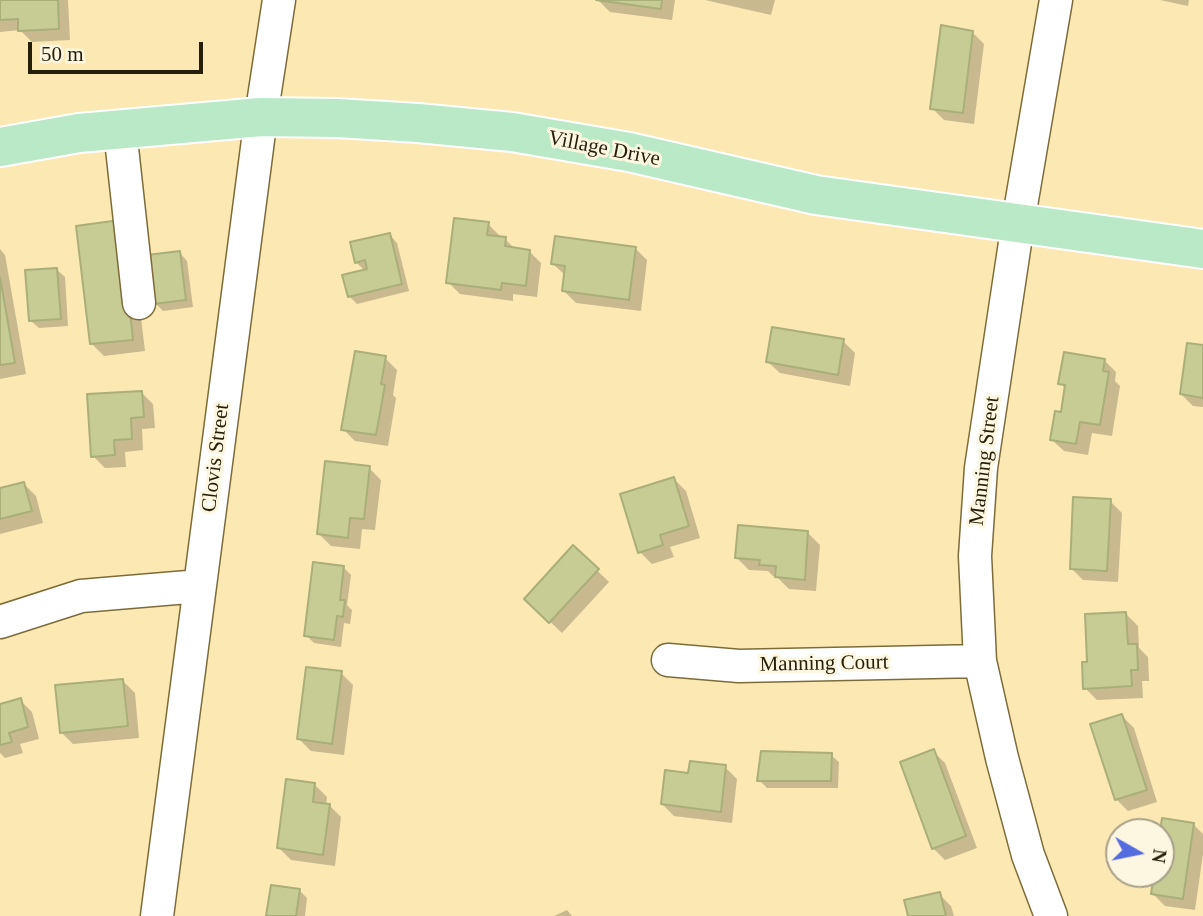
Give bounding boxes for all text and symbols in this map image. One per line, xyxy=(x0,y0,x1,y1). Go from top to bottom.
scale bar xyxy=(32,28,206,72)
text: 50 m xyxy=(41,42,84,66)
street label: Village Drive xyxy=(546,126,662,172)
street label: Manning Street xyxy=(965,395,1005,527)
street label: Clovis Street xyxy=(197,402,235,514)
street label: Manning Court xyxy=(759,650,889,678)
north arrow xyxy=(1105,818,1175,888)
text: N xyxy=(1148,848,1171,864)

